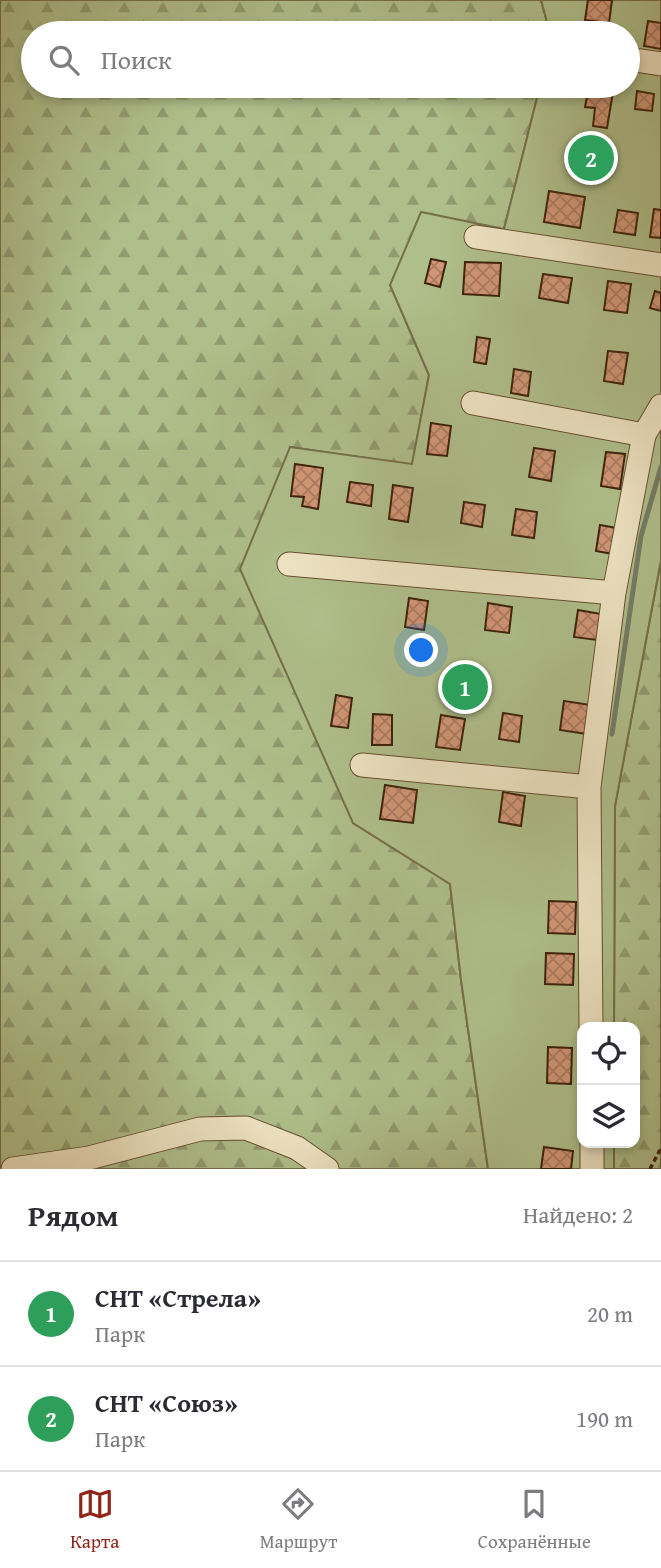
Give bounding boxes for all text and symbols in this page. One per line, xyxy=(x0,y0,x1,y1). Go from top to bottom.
search box xyxy=(21,21,640,98)
text: Поиск xyxy=(101,40,172,79)
icon: search xyxy=(45,41,83,79)
pin: 2 xyxy=(568,132,614,184)
your location xyxy=(404,633,438,667)
pin: 1 xyxy=(442,661,488,713)
map controls xyxy=(577,1022,640,1148)
button: locate xyxy=(577,1022,640,1085)
button: layers xyxy=(577,1085,640,1148)
text: Рядом xyxy=(28,1193,119,1237)
text: Найдено: 2 xyxy=(523,1198,633,1231)
text: СНТ «Стрела» xyxy=(95,1278,261,1317)
text: 1 xyxy=(45,1297,57,1330)
text: 20 m xyxy=(587,1297,633,1330)
text: Парк xyxy=(95,1317,145,1350)
text: СНТ «Союз» xyxy=(95,1383,238,1422)
text: 2 xyxy=(45,1402,57,1435)
text: 190 m xyxy=(576,1402,633,1435)
text: Парк xyxy=(95,1422,145,1455)
tab: Карта xyxy=(70,1485,119,1555)
tab: Маршрут xyxy=(260,1485,337,1555)
tab: Сохранённые xyxy=(478,1485,591,1555)

